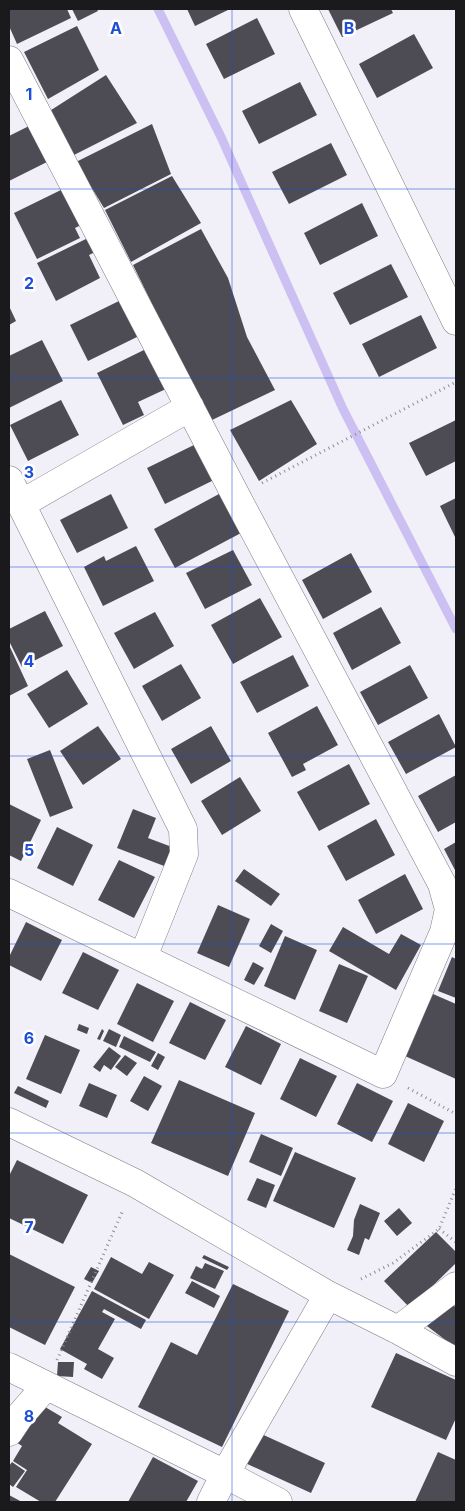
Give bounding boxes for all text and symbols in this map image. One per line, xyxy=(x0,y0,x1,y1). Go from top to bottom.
text: A xyxy=(110,18,122,38)
text: B xyxy=(344,18,354,38)
text: 1 xyxy=(26,84,32,104)
text: 2 xyxy=(24,273,34,293)
text: 3 xyxy=(24,462,34,482)
text: 4 xyxy=(24,651,35,671)
text: 5 xyxy=(24,840,34,860)
text: 6 xyxy=(24,1028,34,1048)
text: 7 xyxy=(24,1217,34,1237)
text: 8 xyxy=(24,1406,34,1426)

